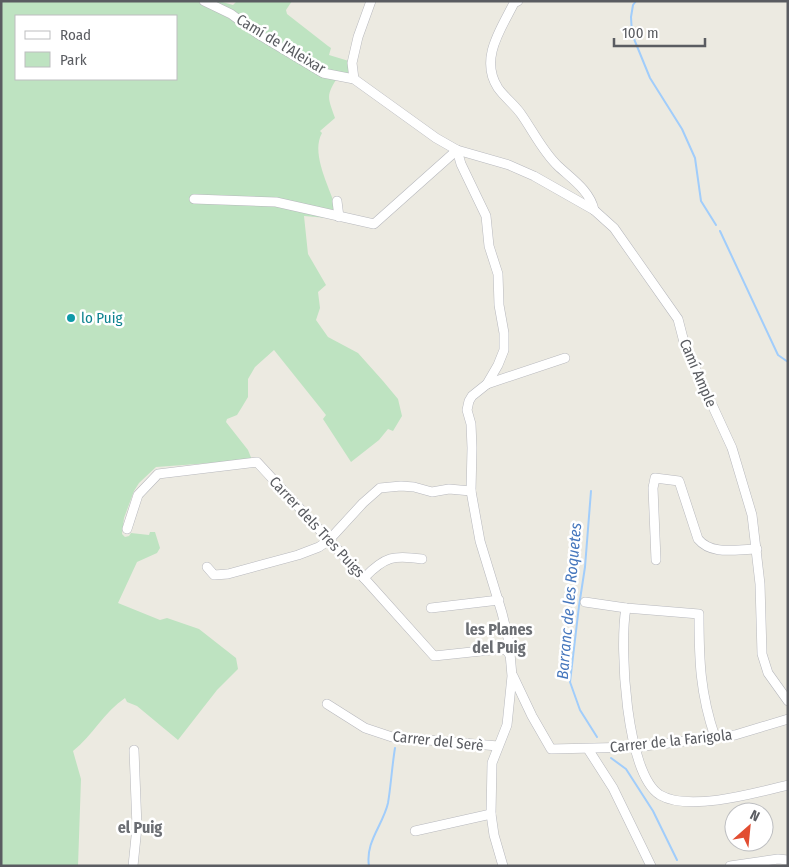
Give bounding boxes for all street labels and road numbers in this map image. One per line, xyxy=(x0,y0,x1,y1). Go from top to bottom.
street label: Camí de l'Aleixar xyxy=(233,10,330,78)
street label: Camí Ample xyxy=(676,336,720,410)
street label: Carrer dels Tres Puigs xyxy=(266,473,368,581)
street label: Carrer de la Farigola xyxy=(609,726,733,756)
street label: Carrer del Serè xyxy=(392,727,484,755)

